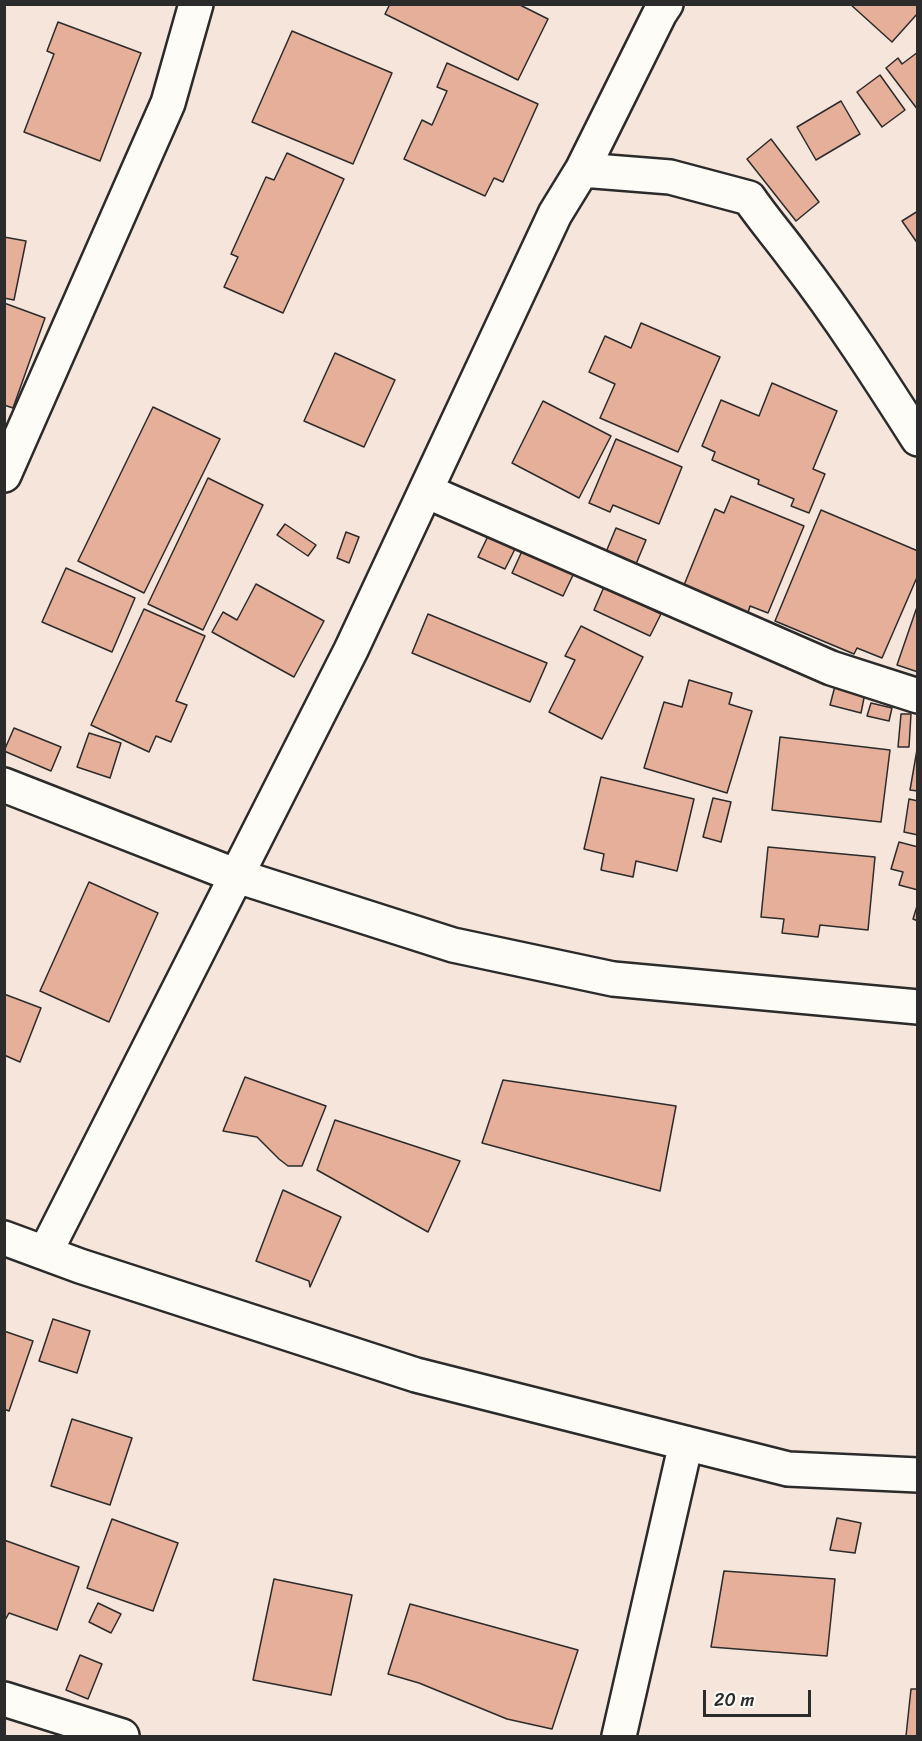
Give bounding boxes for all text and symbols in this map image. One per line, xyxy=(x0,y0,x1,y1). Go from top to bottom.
scale bar xyxy=(706,1678,814,1716)
text: 20 m xyxy=(714,1684,754,1716)

